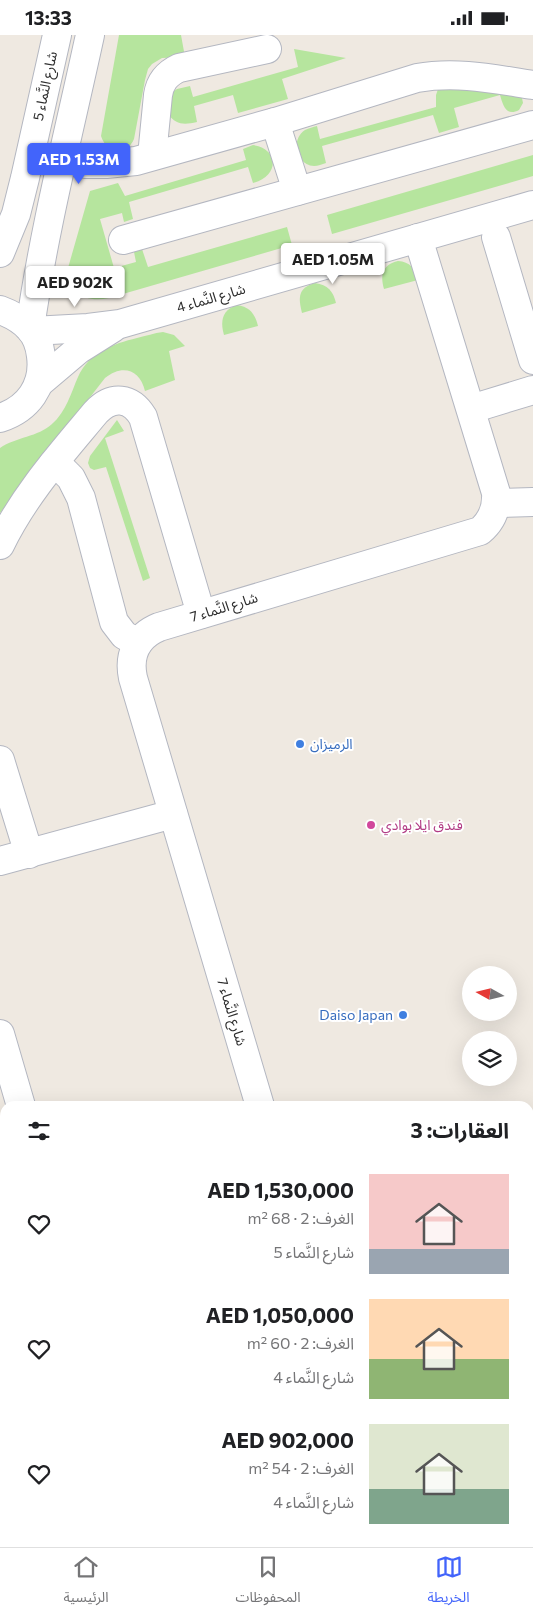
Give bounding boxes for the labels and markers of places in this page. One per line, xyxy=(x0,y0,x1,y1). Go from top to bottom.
pin: AED 1.53M xyxy=(22,143,136,185)
pin: AED 1.05M xyxy=(276,243,390,285)
pin: AED 902K xyxy=(23,265,127,308)
place label: الرميزان xyxy=(310,735,353,753)
marker: الرميزان xyxy=(294,738,306,750)
place label: فندق ايلا بوادي xyxy=(381,816,463,836)
marker: فندق ايلا بوادي xyxy=(365,819,377,831)
place label: Daiso Japan xyxy=(319,1006,393,1023)
marker: Daiso Japan xyxy=(397,1009,409,1021)

